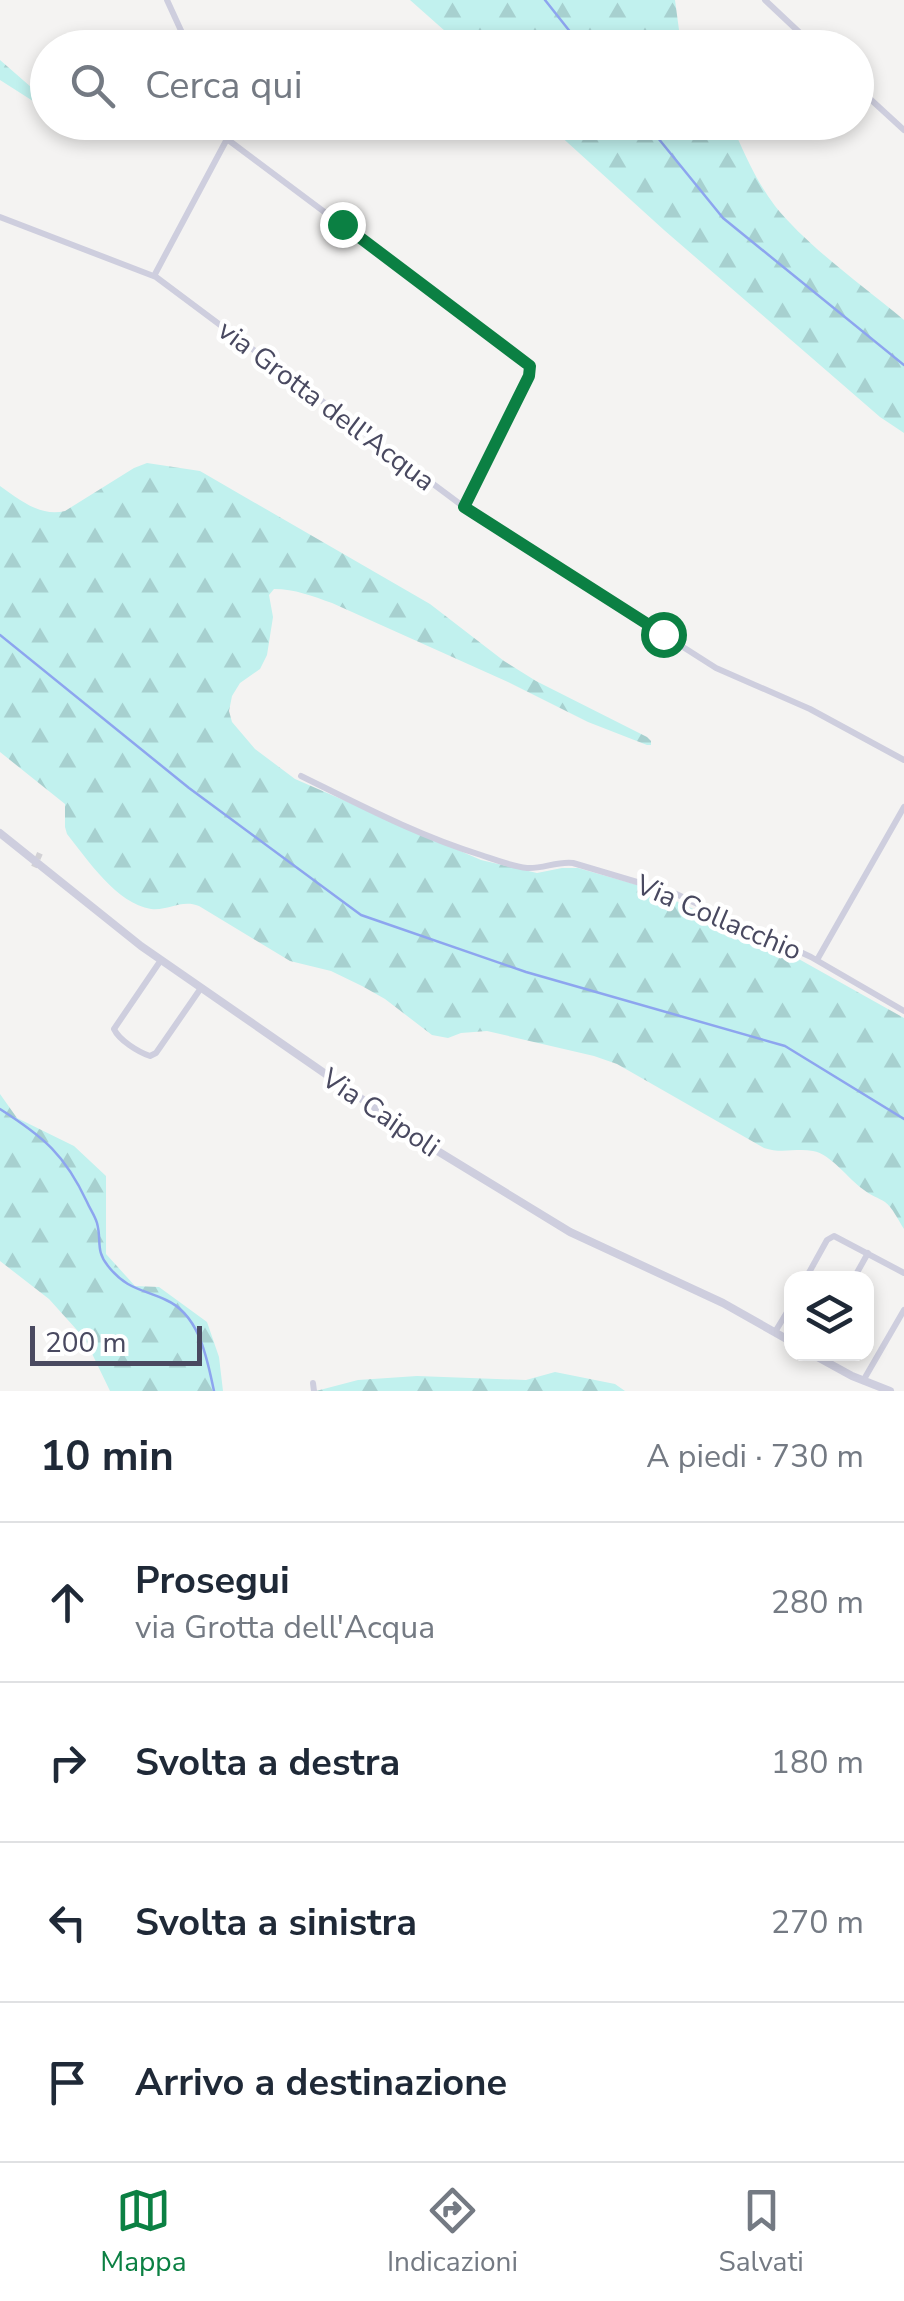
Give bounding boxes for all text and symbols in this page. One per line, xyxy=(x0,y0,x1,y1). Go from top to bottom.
search box xyxy=(30,30,874,140)
icon: search xyxy=(65,58,120,113)
text: Cerca qui xyxy=(145,60,302,111)
route end xyxy=(320,202,366,248)
street label: via Grotta dell'Acqua xyxy=(210,312,443,500)
route start xyxy=(641,612,687,658)
street label: Via Collacchio xyxy=(629,866,807,970)
street label: Via Caipoli xyxy=(313,1059,447,1166)
map controls xyxy=(784,1271,874,1361)
button: layers xyxy=(784,1271,874,1361)
scale bar xyxy=(30,1321,202,1366)
text: 200 m xyxy=(45,1324,127,1362)
text: 10 min xyxy=(40,1428,174,1485)
text: A piedi · 730 m xyxy=(646,1435,864,1478)
text: Prosegui xyxy=(135,1555,290,1606)
icon: ahead xyxy=(40,1575,95,1630)
text: 280 m xyxy=(771,1581,864,1624)
text: via Grotta dell'Acqua xyxy=(135,1606,435,1649)
icon: right xyxy=(40,1735,95,1790)
text: Svolta a destra xyxy=(135,1737,400,1788)
text: 180 m xyxy=(771,1741,864,1784)
icon: left xyxy=(40,1895,95,1950)
text: Svolta a sinistra xyxy=(135,1897,417,1948)
text: 270 m xyxy=(771,1901,864,1944)
icon: arrive xyxy=(40,2055,95,2110)
text: Arrivo a destinazione xyxy=(135,2057,507,2108)
tab: Mappa xyxy=(100,2183,187,2281)
tab: Indicazioni xyxy=(387,2183,518,2281)
tab: Salvati xyxy=(718,2183,804,2281)

